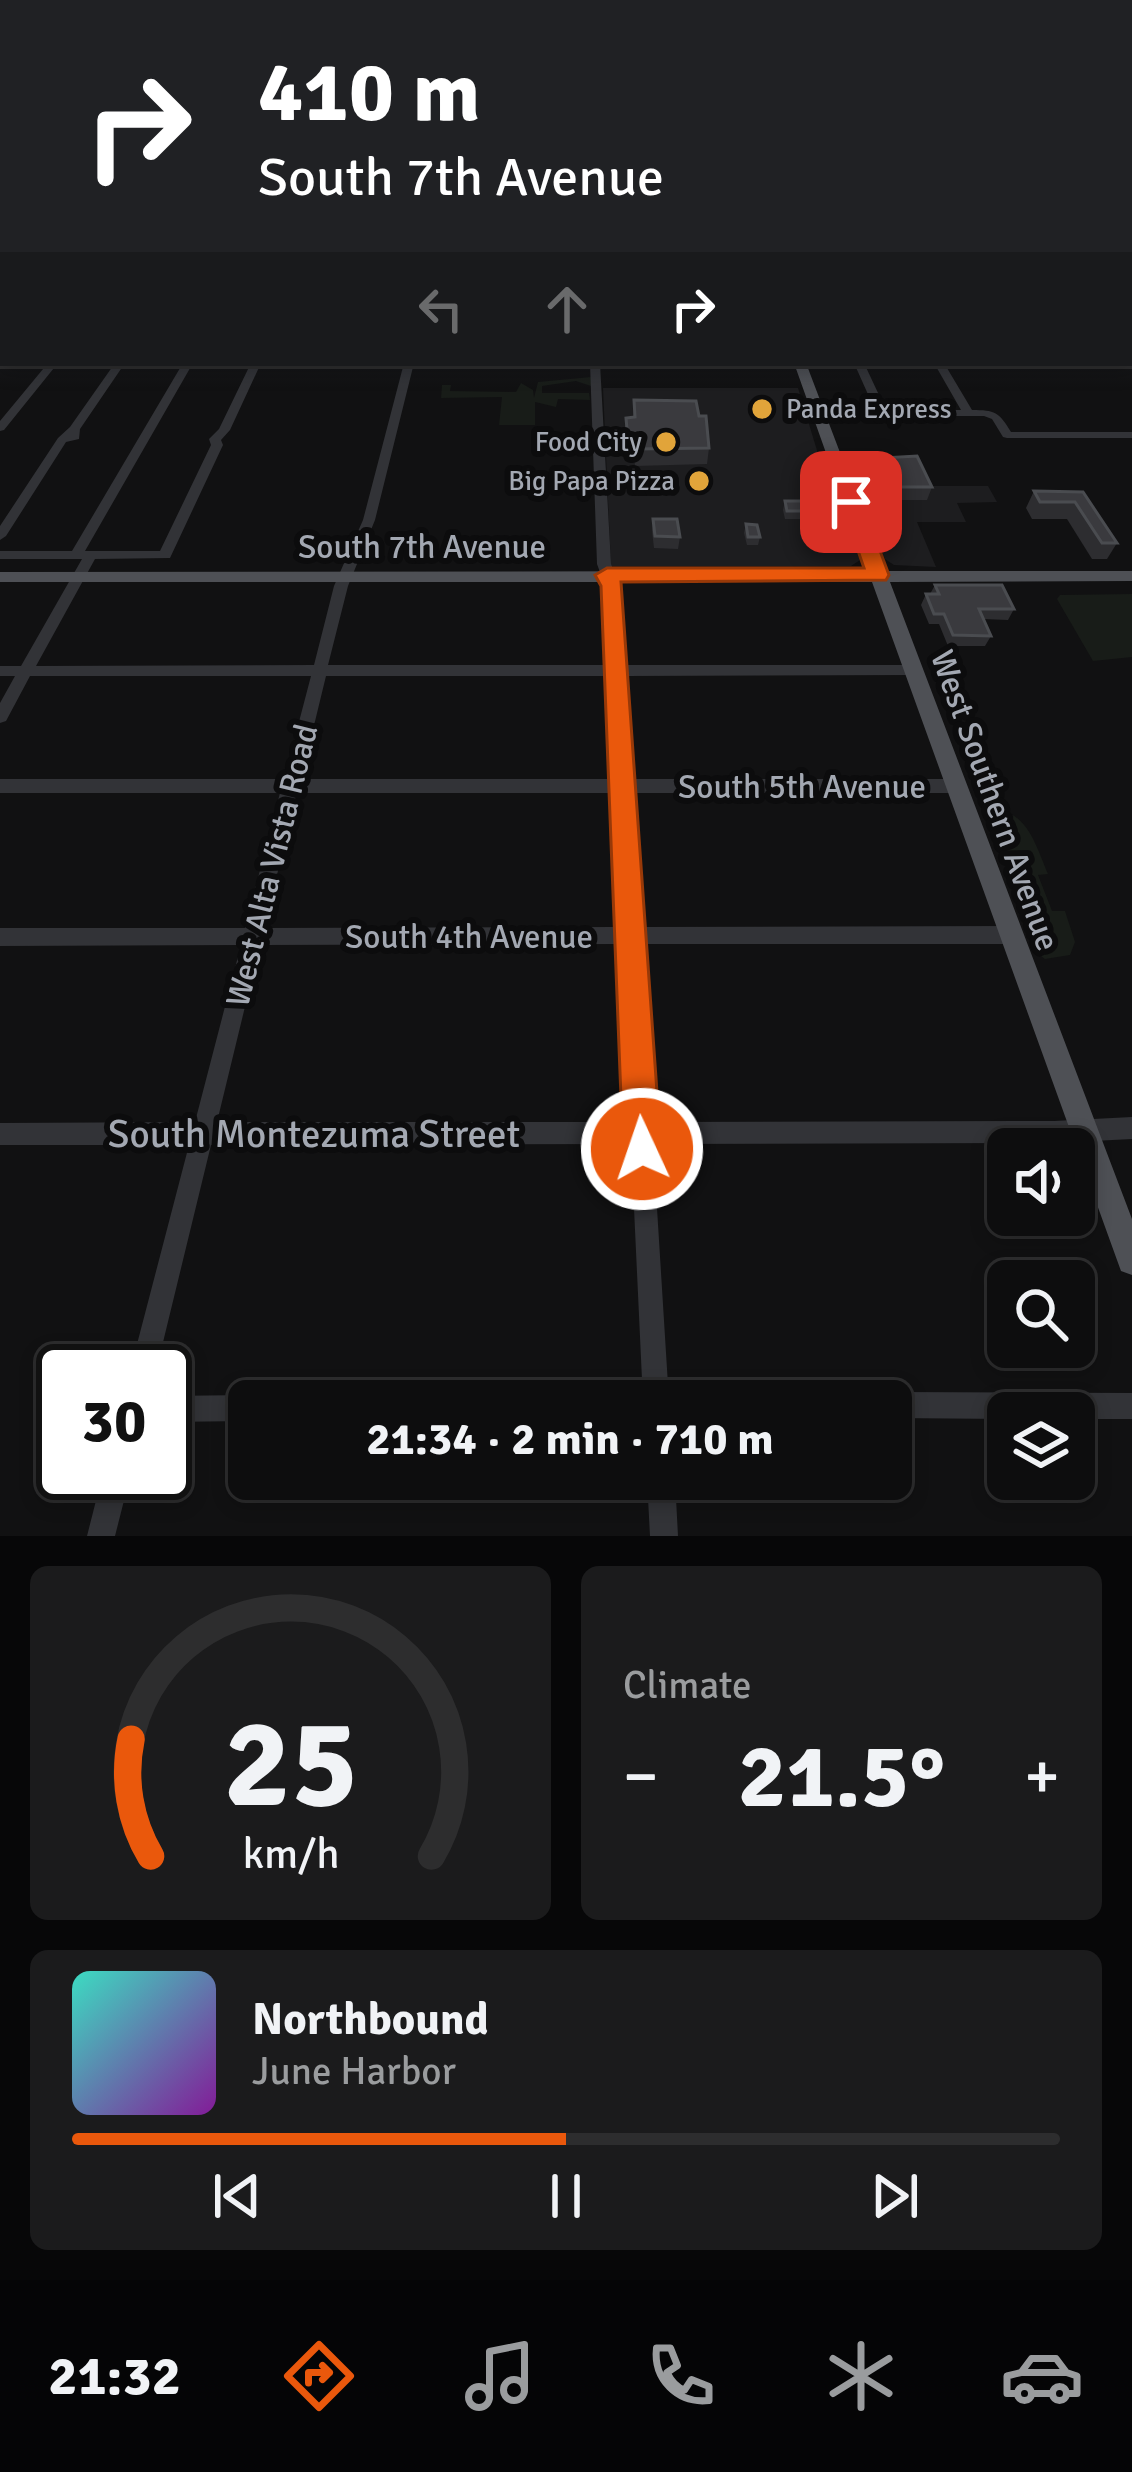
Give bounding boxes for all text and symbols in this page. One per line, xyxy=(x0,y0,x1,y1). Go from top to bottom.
text: 410 m xyxy=(258,41,480,145)
icon: right xyxy=(60,48,216,204)
text: South 7th Avenue xyxy=(258,144,664,211)
icon: left xyxy=(408,276,474,342)
icon: ahead xyxy=(534,276,600,342)
icon: right xyxy=(660,276,726,342)
place label: Panda Express xyxy=(786,393,952,426)
marker: Panda Express xyxy=(749,396,775,422)
place label: Food City xyxy=(535,426,642,459)
marker: Food City xyxy=(653,429,679,455)
pin xyxy=(800,451,902,553)
place label: Big Papa Pizza xyxy=(508,465,675,498)
marker: Big Papa Pizza xyxy=(686,468,712,494)
icon: arrive xyxy=(818,469,884,535)
street label: South 7th Avenue xyxy=(298,527,546,568)
street label: West Southern Avenue xyxy=(921,645,1068,956)
street label: West Alta Vista Road xyxy=(218,720,327,1011)
street label: South 5th Avenue xyxy=(678,767,926,808)
street label: South 4th Avenue xyxy=(345,917,593,958)
position arrow xyxy=(579,1086,705,1212)
street label: South Montezuma Street xyxy=(108,1110,520,1158)
map controls xyxy=(987,1128,1095,1500)
button: sound xyxy=(987,1128,1095,1236)
button: search xyxy=(987,1260,1095,1368)
speed limit sign: 30 xyxy=(36,1344,192,1500)
button: layers xyxy=(987,1392,1095,1500)
text: 21:34 · 2 min · 710 m xyxy=(366,1412,774,1467)
text: Climate xyxy=(623,1661,752,1709)
text: 25 xyxy=(223,1688,358,1841)
text: 21.5° xyxy=(738,1721,945,1832)
text: − xyxy=(623,1736,659,1817)
text: + xyxy=(1024,1736,1060,1817)
text: km/h xyxy=(242,1828,339,1881)
text: Northbound xyxy=(252,1992,489,2047)
text: June Harbor xyxy=(252,2047,456,2095)
icon: previous xyxy=(204,2163,270,2229)
icon: pause xyxy=(533,2163,599,2229)
icon: next xyxy=(862,2163,928,2229)
icon: directions xyxy=(277,2334,361,2418)
icon: music xyxy=(458,2334,542,2418)
icon: phone xyxy=(639,2334,723,2418)
icon: climate xyxy=(819,2334,903,2418)
icon: car xyxy=(1000,2334,1084,2418)
text: 21:32 xyxy=(48,2343,181,2410)

